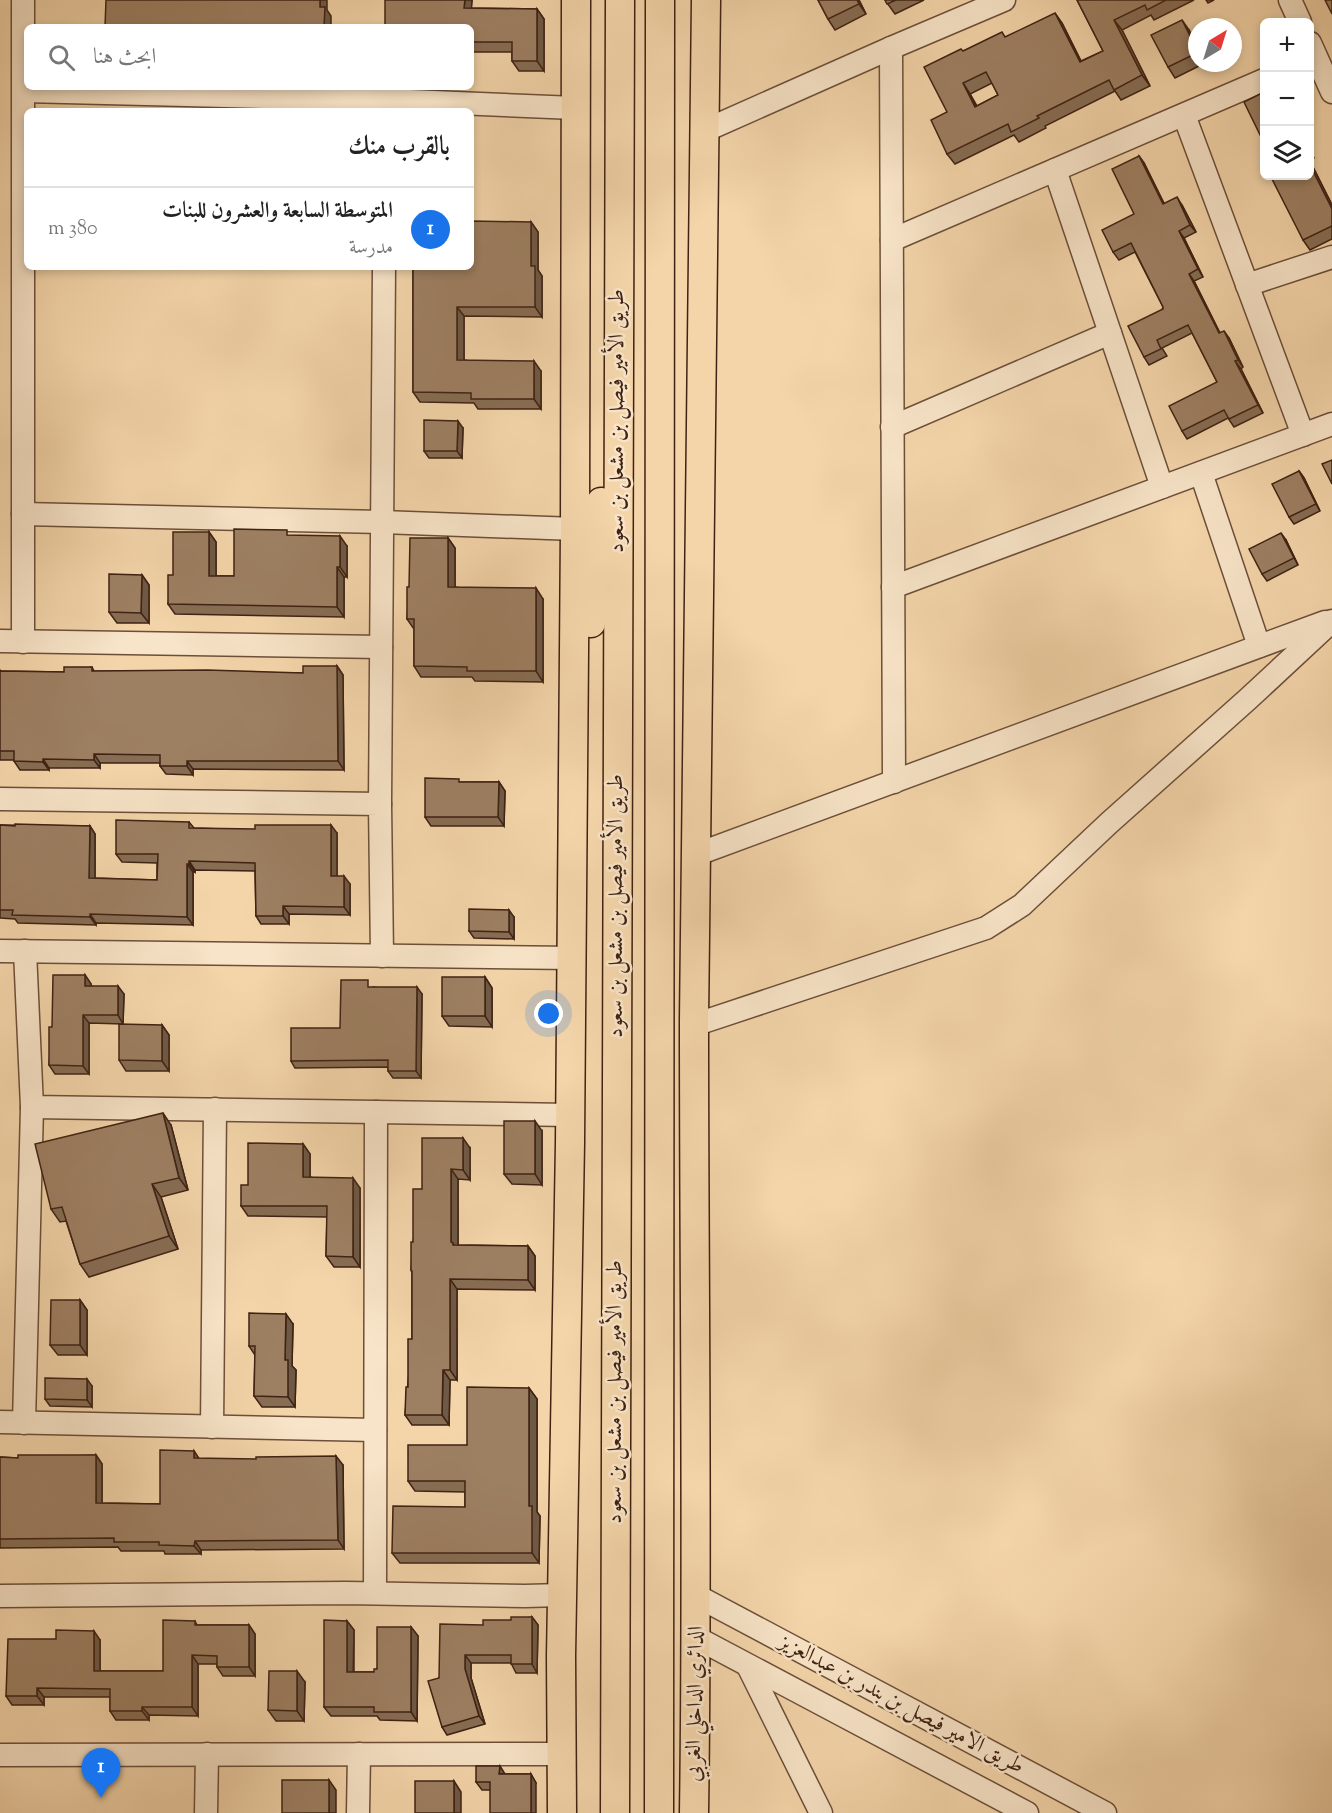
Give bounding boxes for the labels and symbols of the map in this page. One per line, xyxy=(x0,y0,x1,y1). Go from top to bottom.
north arrow xyxy=(1188,18,1242,72)
street label: طريق الأمير فيصل بن مشعل بن سعود xyxy=(600,289,634,553)
street label: طريق الأمير فيصل بن مشعل بن سعود xyxy=(599,774,633,1038)
your location xyxy=(534,999,563,1028)
street label: طريق الأمير فيصل بن مشعل بن سعود xyxy=(598,1260,632,1524)
street label: الدائري الداخلي الغربي xyxy=(679,1626,716,1782)
street label: طريق الامير فيصل بن بندر بن عبدالعزيز xyxy=(771,1626,1029,1783)
pin: 1 xyxy=(82,1748,120,1798)

